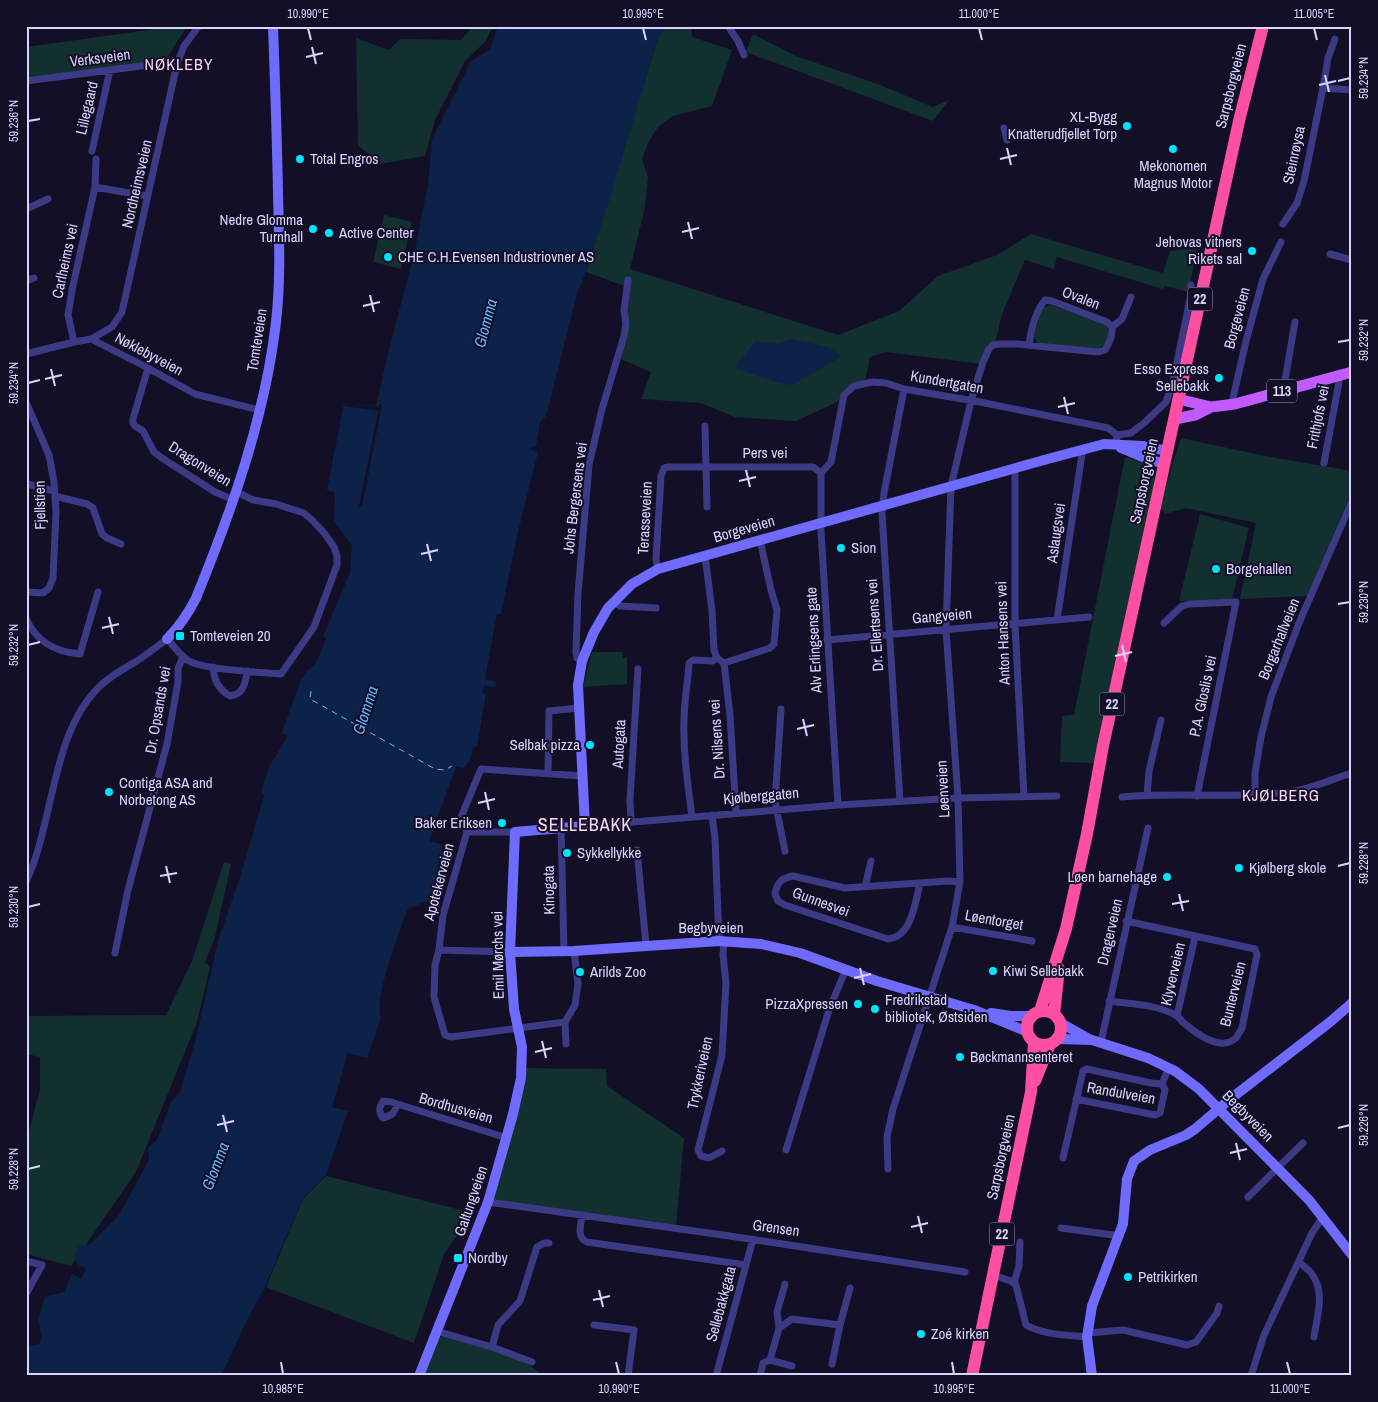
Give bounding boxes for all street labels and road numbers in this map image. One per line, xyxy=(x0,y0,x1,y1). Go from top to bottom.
street label: Sarpsborgveien xyxy=(1210,41,1251,131)
street label: Verksveien xyxy=(68,43,131,72)
street label: Lillegaard xyxy=(70,79,103,137)
street label: Steinrøysa xyxy=(1277,124,1310,186)
street label: Nordheimsveien xyxy=(116,138,157,230)
street label: Carlheims vei xyxy=(46,222,83,300)
street label: Ovalen xyxy=(1059,281,1103,314)
street label: Borgeveien xyxy=(1218,285,1255,351)
road number: 22 xyxy=(1188,288,1212,310)
street label: Tomteveien xyxy=(241,307,272,373)
street label: Nøklebyveien xyxy=(111,327,187,380)
street label: Kundertgaten xyxy=(909,365,985,398)
road number: 113 xyxy=(1267,380,1297,402)
street label: Frithjofs vei xyxy=(1301,383,1334,450)
street label: Dragonveien xyxy=(165,436,236,491)
street label: Sarpsborgveien xyxy=(1124,436,1163,526)
street label: Johs Bergersens vei xyxy=(557,441,592,555)
street label: Pers vei xyxy=(742,442,788,463)
street label: Fjellstien xyxy=(29,480,50,530)
street label: Terasseveien xyxy=(632,481,657,555)
street label: Aslaugsvei xyxy=(1041,502,1070,565)
street label: Borgeveien xyxy=(711,510,777,547)
street label: Dr. Ellertsens vei xyxy=(861,578,888,672)
street label: Anton Hansens vei xyxy=(990,581,1015,686)
street label: Alv Erlingsens gate xyxy=(800,586,827,694)
street label: Borgarhallveien xyxy=(1253,595,1304,683)
street label: Gangveien xyxy=(911,602,973,629)
street label: P.A. Gloslis vei xyxy=(1184,653,1221,738)
street label: Dr. Opsands vei xyxy=(140,665,176,755)
road number: 22 xyxy=(1100,692,1124,716)
street label: Dr. Nilsens vei xyxy=(703,698,730,780)
street label: Autogata xyxy=(607,719,630,770)
street label: Løenveien xyxy=(931,760,954,818)
street label: Kjølberggaten xyxy=(722,782,800,809)
street label: Apotekerveien xyxy=(418,841,459,924)
street label: Kinogata xyxy=(538,865,559,915)
street label: Gunnesvei xyxy=(790,881,853,922)
street label: Dragerveien xyxy=(1092,897,1127,967)
street label: Løentorget xyxy=(963,904,1025,935)
street label: Emil Mørchs vei xyxy=(486,911,509,999)
street label: Begbyveien xyxy=(679,917,743,938)
street label: Klyverveien xyxy=(1155,940,1190,1008)
street label: Bunterveien xyxy=(1214,959,1251,1029)
street label: Trykkeriveien xyxy=(682,1034,717,1111)
street label: Randulveien xyxy=(1085,1076,1157,1109)
street label: Begbyveien xyxy=(1218,1085,1279,1146)
street label: Bordhusveien xyxy=(417,1087,496,1128)
street label: Sarpsborgveien xyxy=(981,1112,1020,1202)
street label: Galtungveien xyxy=(449,1163,492,1239)
street label: Grensen xyxy=(751,1214,801,1241)
road number: 22 xyxy=(990,1222,1014,1246)
street label: Sellebakkgata xyxy=(700,1264,741,1344)

